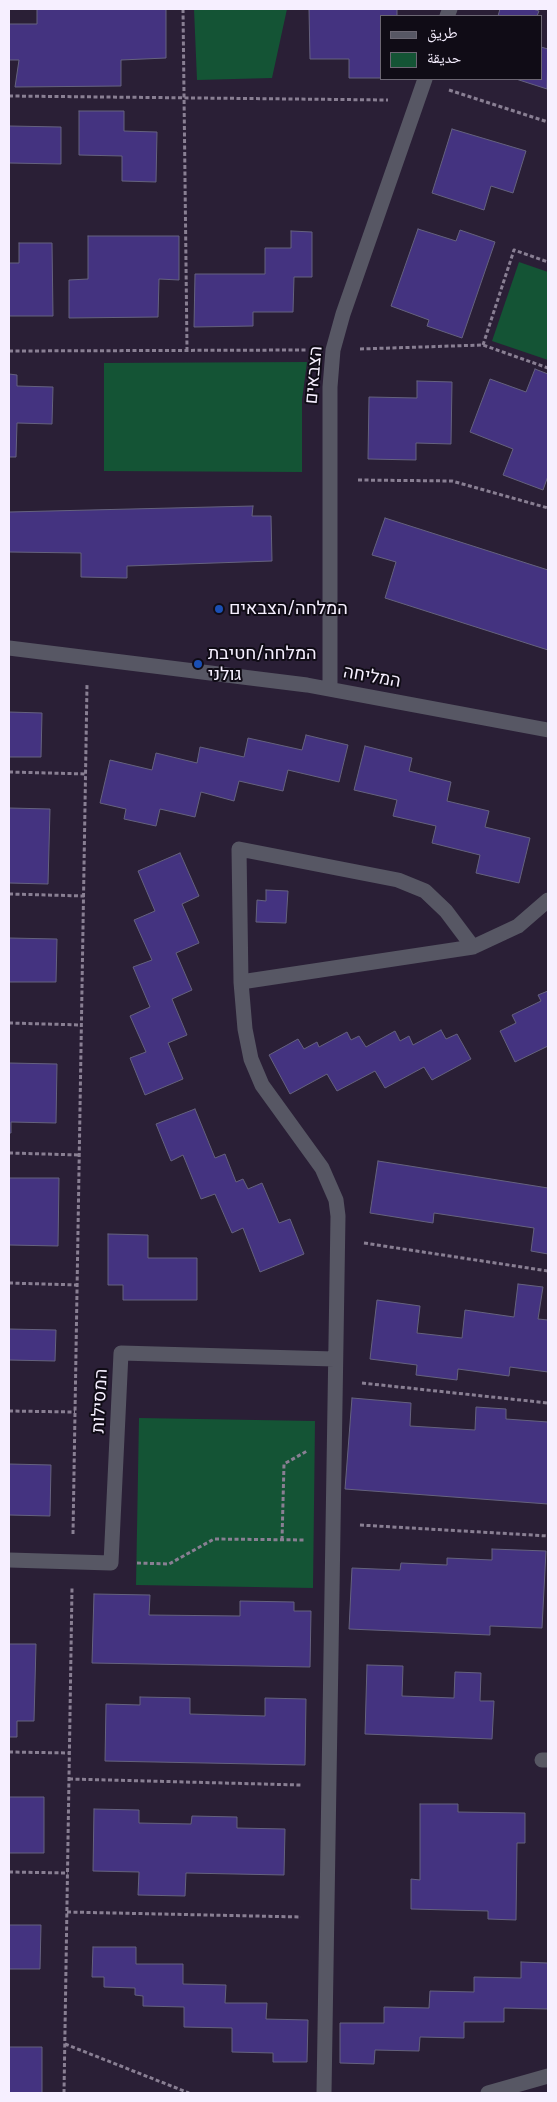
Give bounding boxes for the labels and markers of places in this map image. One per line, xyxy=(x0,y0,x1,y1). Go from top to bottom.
place label: המלחה/הצבאים xyxy=(229,598,348,620)
marker: המלחה/הצבאים xyxy=(213,603,225,615)
place label: המלחה/חטיבת גולני xyxy=(208,643,317,686)
marker: המלחה/חטיבת גולני xyxy=(192,658,204,670)

